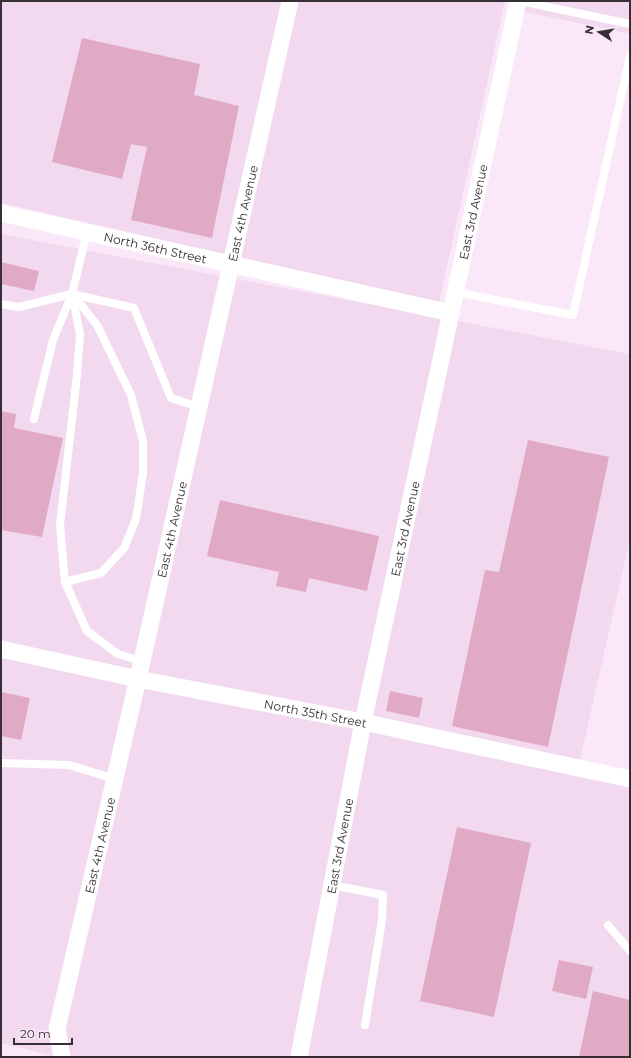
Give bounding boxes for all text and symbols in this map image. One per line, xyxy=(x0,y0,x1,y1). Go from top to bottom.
north arrow xyxy=(579,12,619,52)
text: N xyxy=(581,24,597,36)
street label: East 3rd Avenue xyxy=(455,163,490,261)
street label: East 4th Avenue xyxy=(224,164,260,263)
street label: North 36th Street xyxy=(102,229,208,266)
street label: East 3rd Avenue xyxy=(387,479,422,577)
street label: East 4th Avenue xyxy=(153,480,190,579)
street label: North 35th Street xyxy=(263,696,368,730)
street label: East 4th Avenue xyxy=(81,796,118,895)
street label: East 3rd Avenue xyxy=(323,797,356,895)
scale bar xyxy=(14,1020,72,1046)
text: 20 m xyxy=(20,1026,51,1041)

